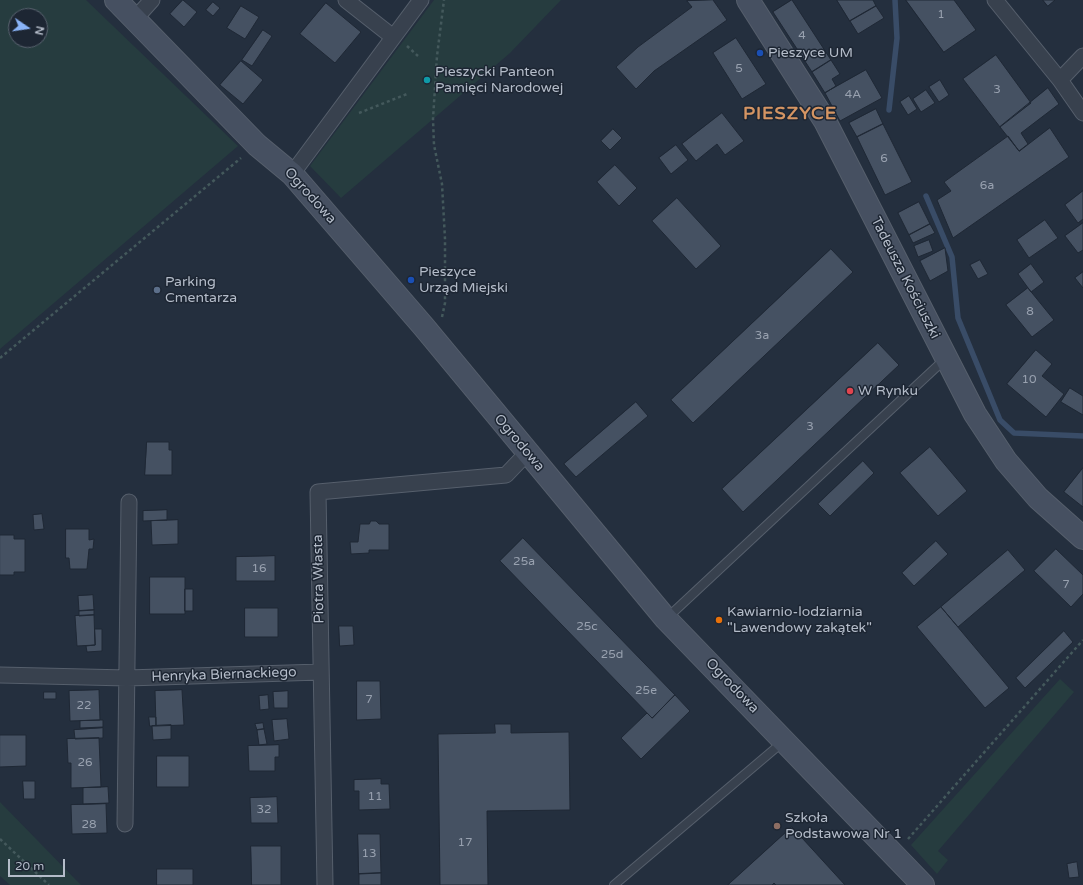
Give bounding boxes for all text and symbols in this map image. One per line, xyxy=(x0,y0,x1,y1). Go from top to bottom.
north arrow xyxy=(8,8,48,48)
house number: 1 xyxy=(937,8,945,22)
text: N xyxy=(32,25,47,36)
house number: 4 xyxy=(798,29,806,43)
place label: Pieszyce UM xyxy=(768,45,853,61)
marker: Pieszyce UM xyxy=(755,48,765,58)
house number: 5 xyxy=(735,62,743,76)
place label: Pieszycki Panteon Pamięci Narodowej xyxy=(435,64,563,96)
marker: Pieszycki Panteon Pamięci Narodowej xyxy=(422,75,432,85)
house number: 3 xyxy=(993,83,1001,97)
house number: 4A xyxy=(845,88,861,102)
district label: PIESZYCE xyxy=(743,103,837,125)
house number: 6 xyxy=(880,152,888,166)
street label: Ogrodowa xyxy=(280,164,340,228)
house number: 6a xyxy=(980,179,994,193)
street label: Tadeusza Kościuszki xyxy=(867,214,943,342)
place label: Pieszyce Urząd Miejski xyxy=(419,264,508,296)
place label: Parking Cmentarza xyxy=(165,274,237,306)
marker: Pieszyce Urząd Miejski xyxy=(406,275,416,285)
marker: Parking Cmentarza xyxy=(152,285,162,295)
house number: 8 xyxy=(1026,305,1034,319)
house number: 3a xyxy=(755,329,769,343)
house number: 10 xyxy=(1021,373,1037,387)
place label: W Rynku xyxy=(858,383,918,399)
marker: W Rynku xyxy=(845,386,855,396)
street label: Ogrodowa xyxy=(490,411,548,475)
house number: 3 xyxy=(806,420,814,434)
street label: Piotra Własta xyxy=(310,534,328,624)
house number: 25a xyxy=(513,555,535,569)
house number: 16 xyxy=(251,562,267,576)
house number: 7 xyxy=(1062,578,1070,592)
place label: Kawiarnio-lodziarnia "Lawendowy zakątek" xyxy=(727,604,872,636)
marker: Kawiarnio-lodziarnia "Lawendowy zakątek" xyxy=(714,615,724,625)
house number: 25c xyxy=(576,620,598,634)
house number: 25d xyxy=(601,648,623,662)
street label: Ogrodowa xyxy=(702,655,762,717)
street label: Henryka Biernackiego xyxy=(151,664,297,686)
house number: 25e xyxy=(635,684,657,698)
house number: 7 xyxy=(365,693,373,707)
house number: 22 xyxy=(76,699,92,713)
house number: 26 xyxy=(77,756,93,770)
house number: 11 xyxy=(367,790,383,804)
house number: 32 xyxy=(256,803,272,817)
place label: Szkoła Podstawowa Nr 1 xyxy=(785,810,902,842)
house number: 28 xyxy=(81,818,97,832)
marker: Szkoła Podstawowa Nr 1 xyxy=(772,821,782,831)
house number: 17 xyxy=(457,836,473,850)
house number: 13 xyxy=(361,847,377,861)
scale bar xyxy=(10,851,67,877)
text: 20 m xyxy=(15,859,44,873)

